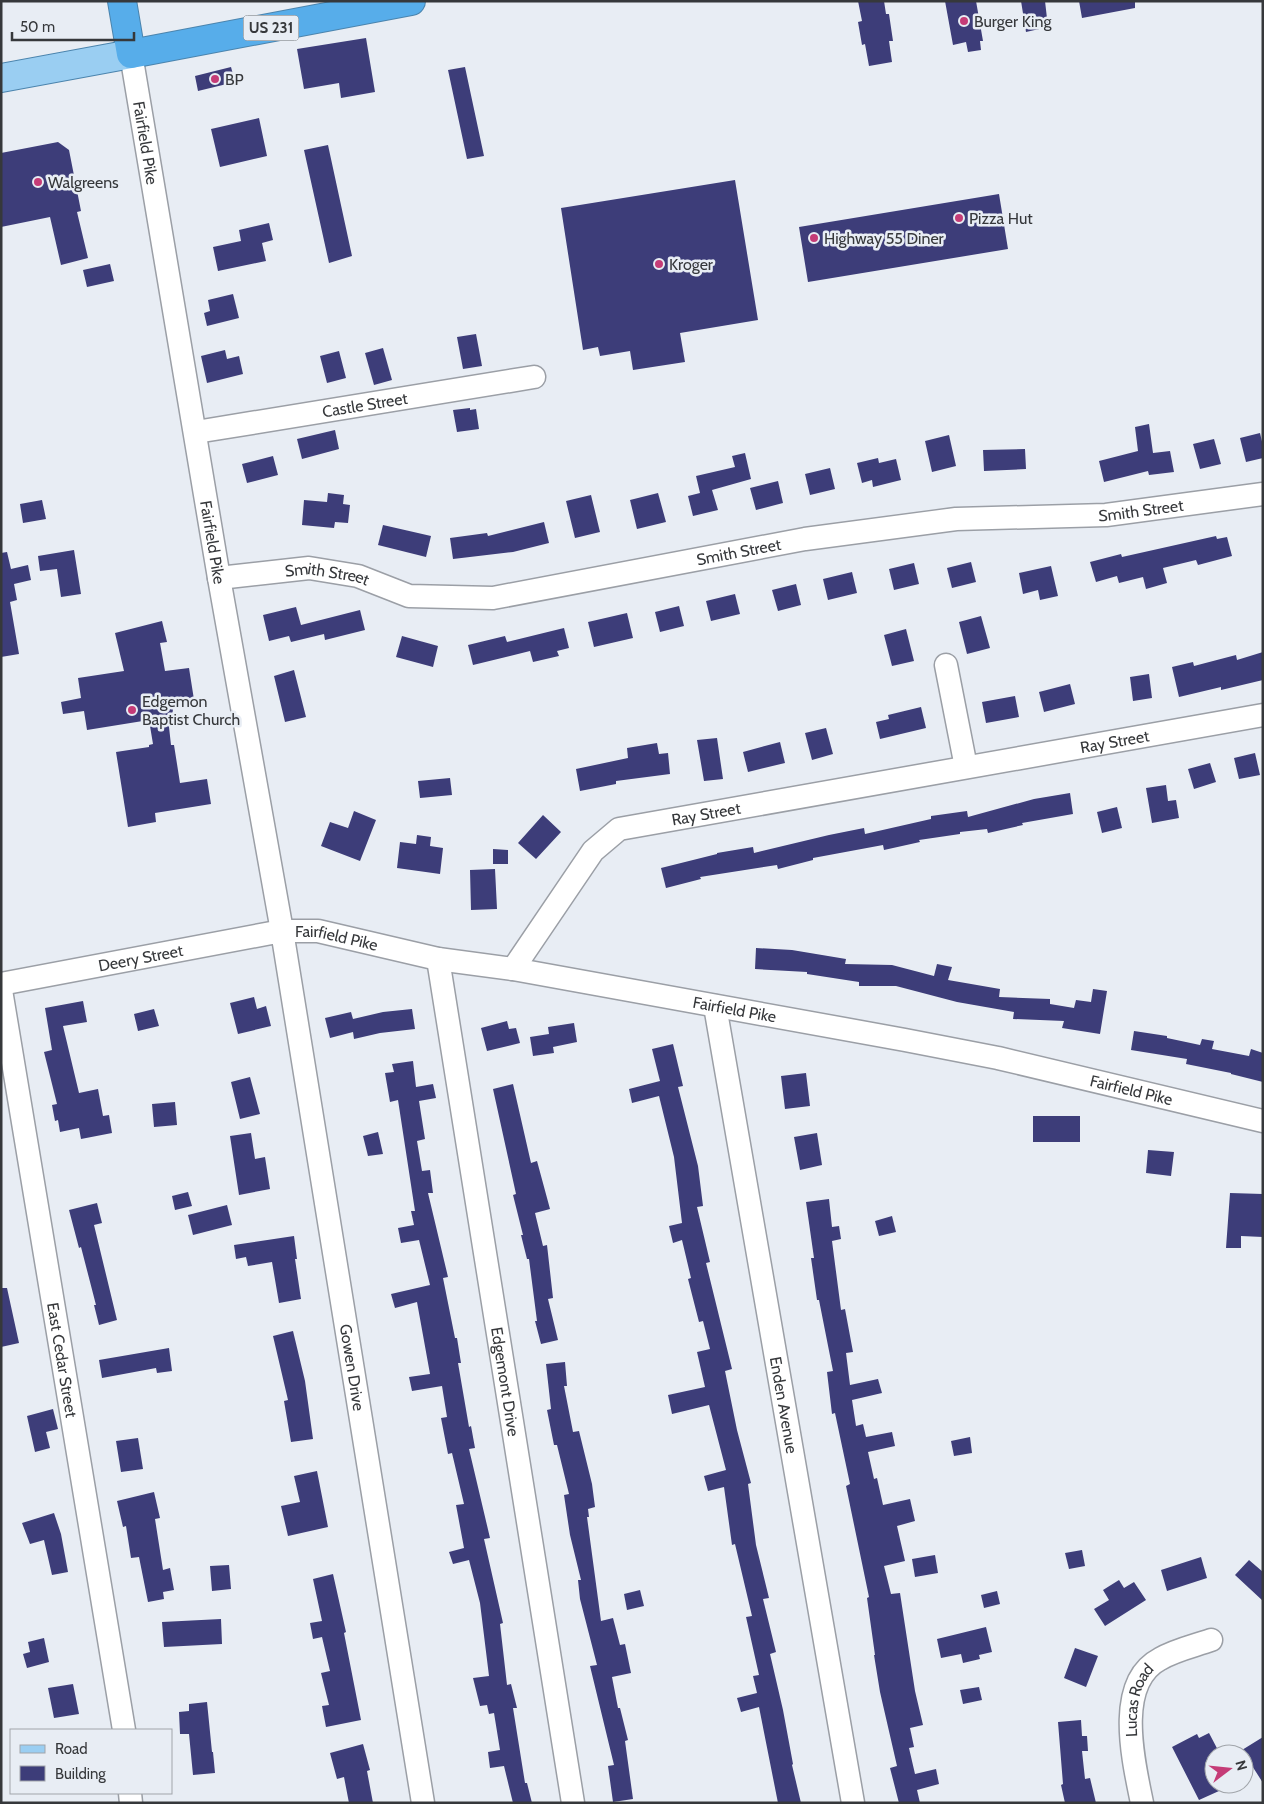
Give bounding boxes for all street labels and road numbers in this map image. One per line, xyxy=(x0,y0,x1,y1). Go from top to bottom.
road number: US 231 xyxy=(244,15,298,40)
street label: Fairfield Pike xyxy=(129,100,162,186)
street label: Castle Street xyxy=(321,389,410,421)
street label: Smith Street xyxy=(1098,496,1185,525)
street label: Fairfield Pike xyxy=(196,499,229,585)
street label: Smith Street xyxy=(695,535,783,569)
street label: Smith Street xyxy=(284,559,373,590)
street label: Ray Street xyxy=(1079,726,1151,757)
street label: Ray Street xyxy=(670,799,743,830)
street label: Fairfield Pike xyxy=(295,922,380,955)
street label: Deery Street xyxy=(97,941,185,975)
street label: Fairfield Pike xyxy=(691,993,778,1026)
street label: Fairfield Pike xyxy=(1088,1071,1174,1109)
street label: East Cedar Street xyxy=(43,1301,81,1420)
street label: Gowen Drive xyxy=(336,1323,368,1412)
street label: Edgemont Drive xyxy=(487,1326,523,1438)
street label: Enden Avenue xyxy=(766,1355,801,1455)
street label: Lucas Road xyxy=(1122,1660,1157,1737)

